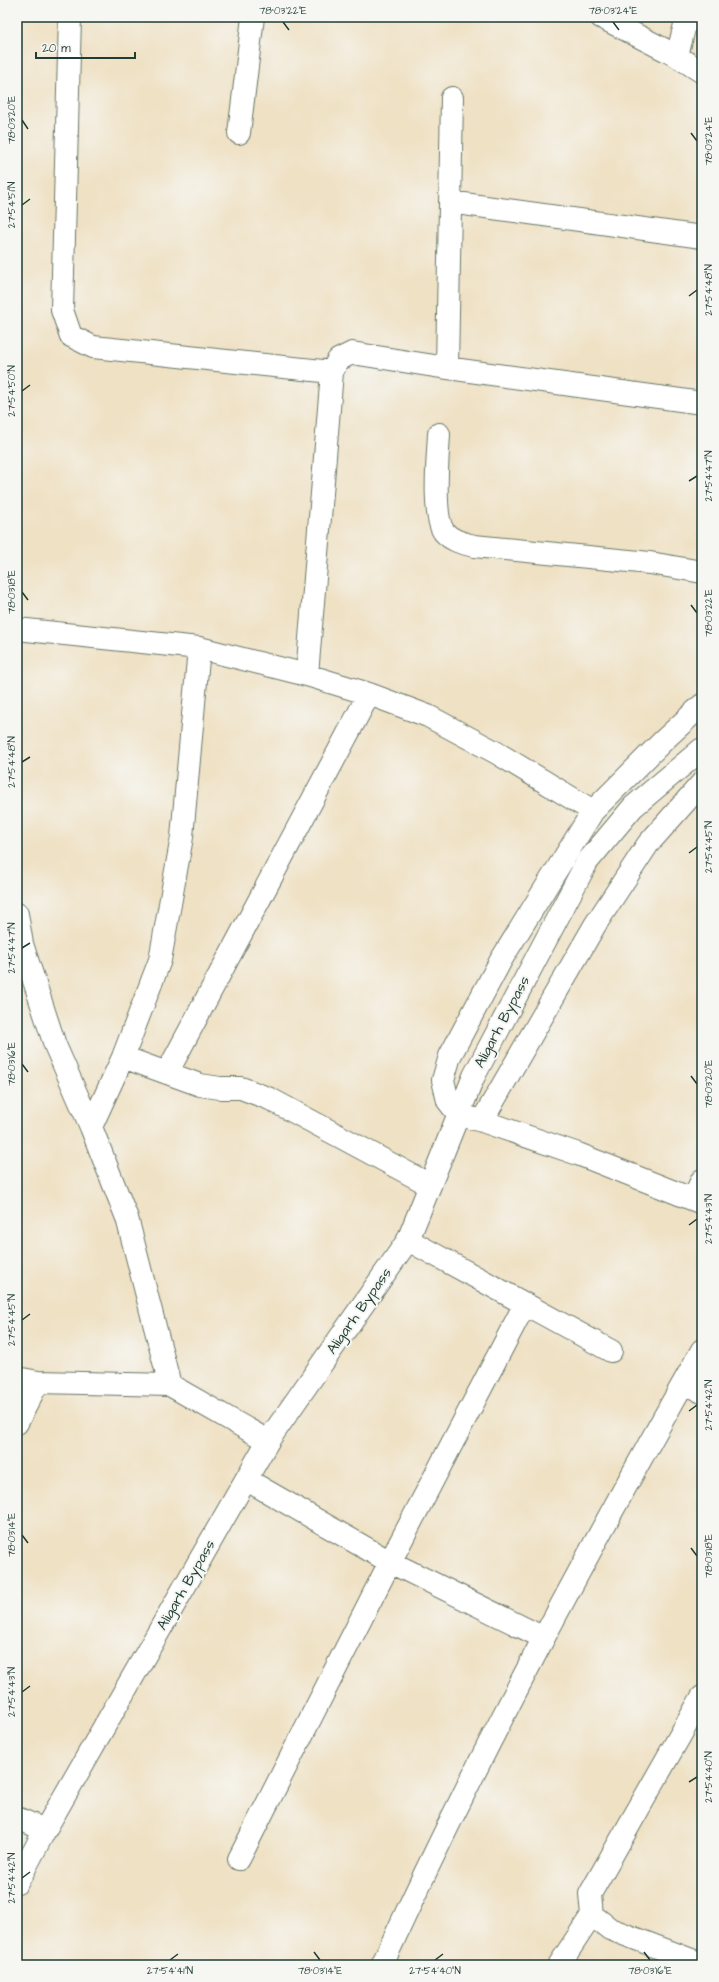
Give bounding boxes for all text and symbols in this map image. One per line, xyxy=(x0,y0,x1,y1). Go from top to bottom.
text: 78°03'22"E xyxy=(259,4,307,18)
text: 78°03'24"E xyxy=(589,4,637,18)
scale bar xyxy=(36,34,135,60)
text: 20 m xyxy=(42,40,71,57)
text: 78°03'20"E xyxy=(5,96,19,144)
text: 78°03'24"E xyxy=(702,117,716,165)
text: 27°54'51"N xyxy=(5,182,19,228)
text: 27°54'48"N xyxy=(702,264,716,316)
text: 27°54'50"N xyxy=(5,365,19,417)
text: 27°54'47"N xyxy=(702,450,716,502)
text: 78°03'18"E xyxy=(5,570,19,614)
text: 78°03'22"E xyxy=(702,589,716,637)
text: 27°54'48"N xyxy=(5,736,19,788)
text: 27°54'45"N xyxy=(702,821,716,873)
text: 27°54'47"N xyxy=(5,922,19,974)
street label: Aligarh Bypass xyxy=(469,972,536,1072)
text: 78°03'16"E xyxy=(5,1042,19,1086)
text: 78°03'20"E xyxy=(702,1060,716,1108)
text: 27°54'43"N xyxy=(702,1194,716,1244)
street label: Aligarh Bypass xyxy=(321,1263,398,1359)
text: 27°54'45"N xyxy=(5,1294,19,1346)
text: 27°54'42"N xyxy=(702,1380,716,1430)
text: 78°03'14"E xyxy=(5,1513,19,1557)
text: 78°03'18"E xyxy=(702,1534,716,1578)
street label: Aligarh Bypass xyxy=(152,1535,222,1635)
text: 27°54'43"N xyxy=(5,1667,19,1717)
text: 27°54'40"N xyxy=(702,1751,716,1803)
text: 27°54'42"N xyxy=(5,1853,19,1903)
text: 27°54'41"N xyxy=(147,1964,193,1978)
text: 78°03'14"E xyxy=(298,1964,342,1978)
text: 27°54'40"N xyxy=(409,1964,461,1978)
text: 78°03'16"E xyxy=(628,1964,672,1978)

